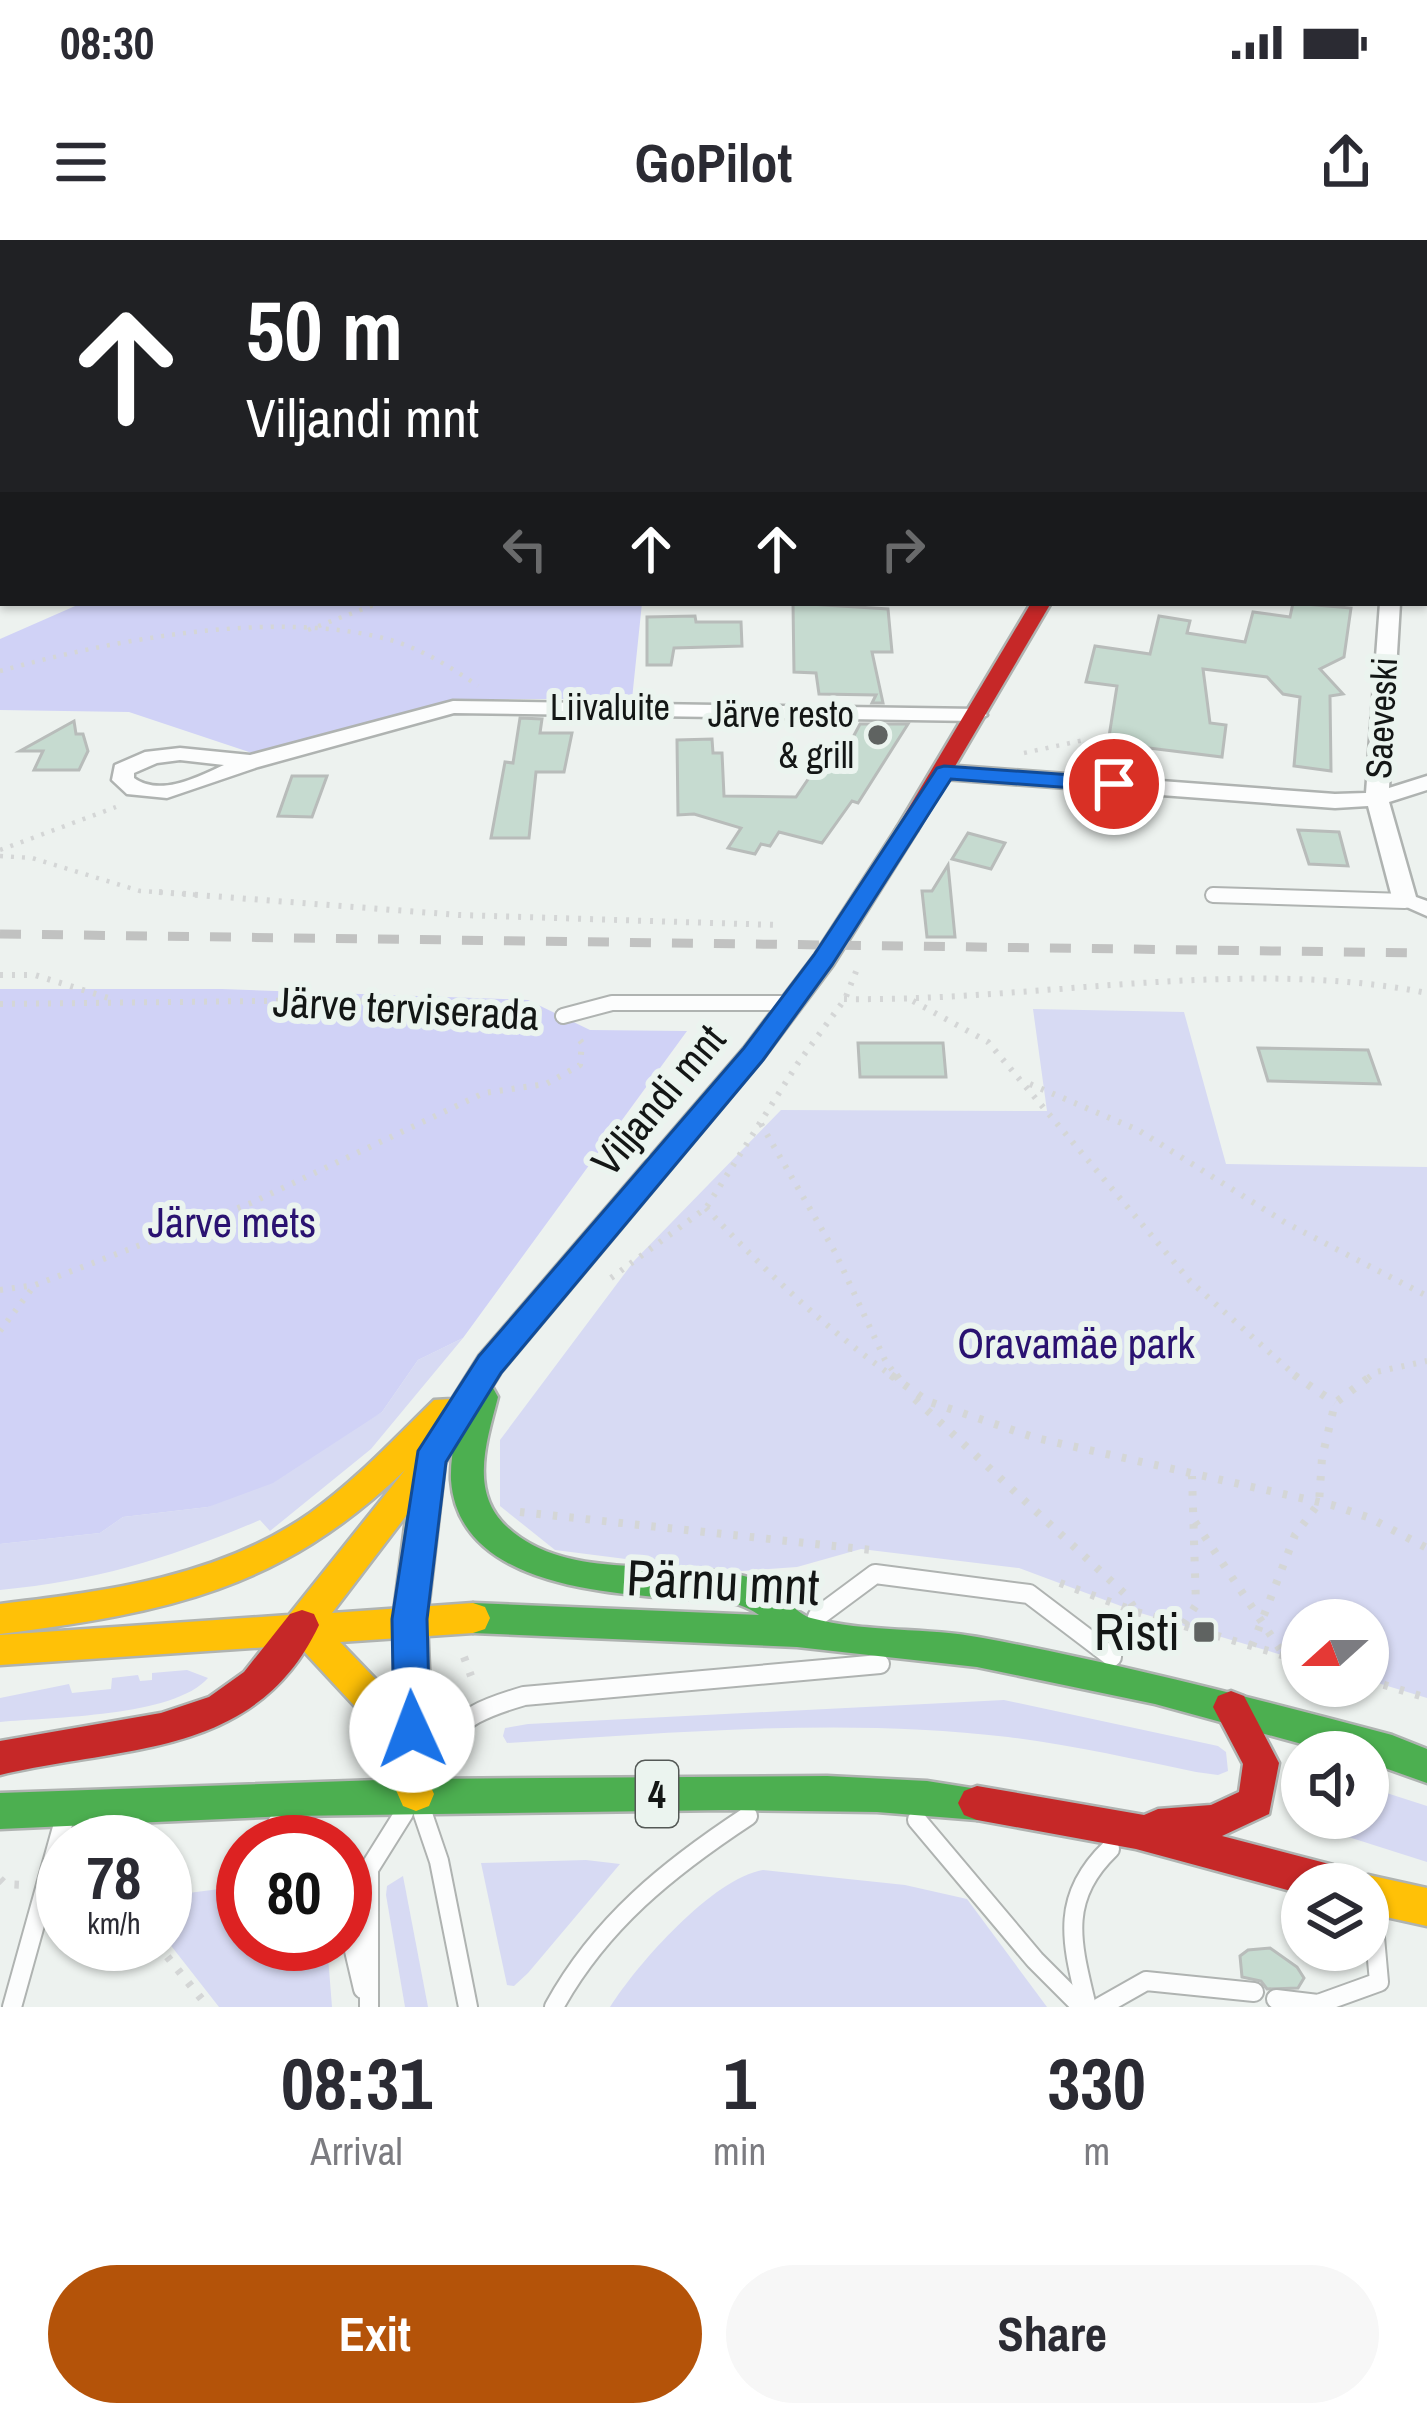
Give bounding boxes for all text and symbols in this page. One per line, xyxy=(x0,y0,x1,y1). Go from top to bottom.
text: 08:30 xyxy=(60,12,154,73)
text: GoPilot xyxy=(635,126,792,199)
icon: menu xyxy=(48,129,114,195)
icon: share xyxy=(1313,129,1379,195)
text: 50 m xyxy=(246,273,403,386)
icon: ahead xyxy=(48,288,204,444)
text: Viljandi mnt xyxy=(246,381,479,454)
icon: left xyxy=(492,516,558,582)
icon: ahead xyxy=(618,516,684,582)
icon: ahead xyxy=(744,516,810,582)
icon: right xyxy=(870,516,936,582)
street label: Saeveski xyxy=(1354,656,1408,780)
street label: Liivaluite xyxy=(550,683,670,731)
place label: Järve resto & grill xyxy=(708,690,854,779)
marker: Järve resto & grill xyxy=(865,722,891,748)
pin xyxy=(1063,733,1165,835)
icon: arrive xyxy=(1081,751,1147,817)
street label: Järve terviserada xyxy=(272,973,540,1043)
street label: Viljandi mnt xyxy=(578,1013,738,1187)
park label: Järve mets xyxy=(148,1194,316,1250)
park label: Oravamäe park xyxy=(957,1315,1195,1371)
street label: Pärnu mnt xyxy=(625,1542,821,1621)
place label: Risti xyxy=(1094,1597,1180,1666)
north arrow xyxy=(1281,1599,1389,1707)
map controls xyxy=(1281,1599,1389,1971)
marker: Risti xyxy=(1191,1619,1217,1645)
position arrow xyxy=(349,1667,475,1793)
button: sound xyxy=(1281,1731,1389,1839)
road number: 4 xyxy=(636,1761,678,1827)
speed limit sign: 80 xyxy=(216,1815,372,1971)
text: 78 xyxy=(87,1837,141,1918)
button: layers xyxy=(1281,1863,1389,1971)
text: km/h xyxy=(87,1903,141,1943)
text: 08:31 xyxy=(281,2034,432,2131)
text: 1 xyxy=(723,2034,756,2131)
text: 330 xyxy=(1047,2034,1146,2131)
text: Arrival xyxy=(310,2125,403,2177)
text: min xyxy=(713,2125,766,2177)
text: m xyxy=(1083,2125,1110,2177)
button: Exit xyxy=(48,2265,702,2403)
button: Share xyxy=(726,2265,1379,2403)

